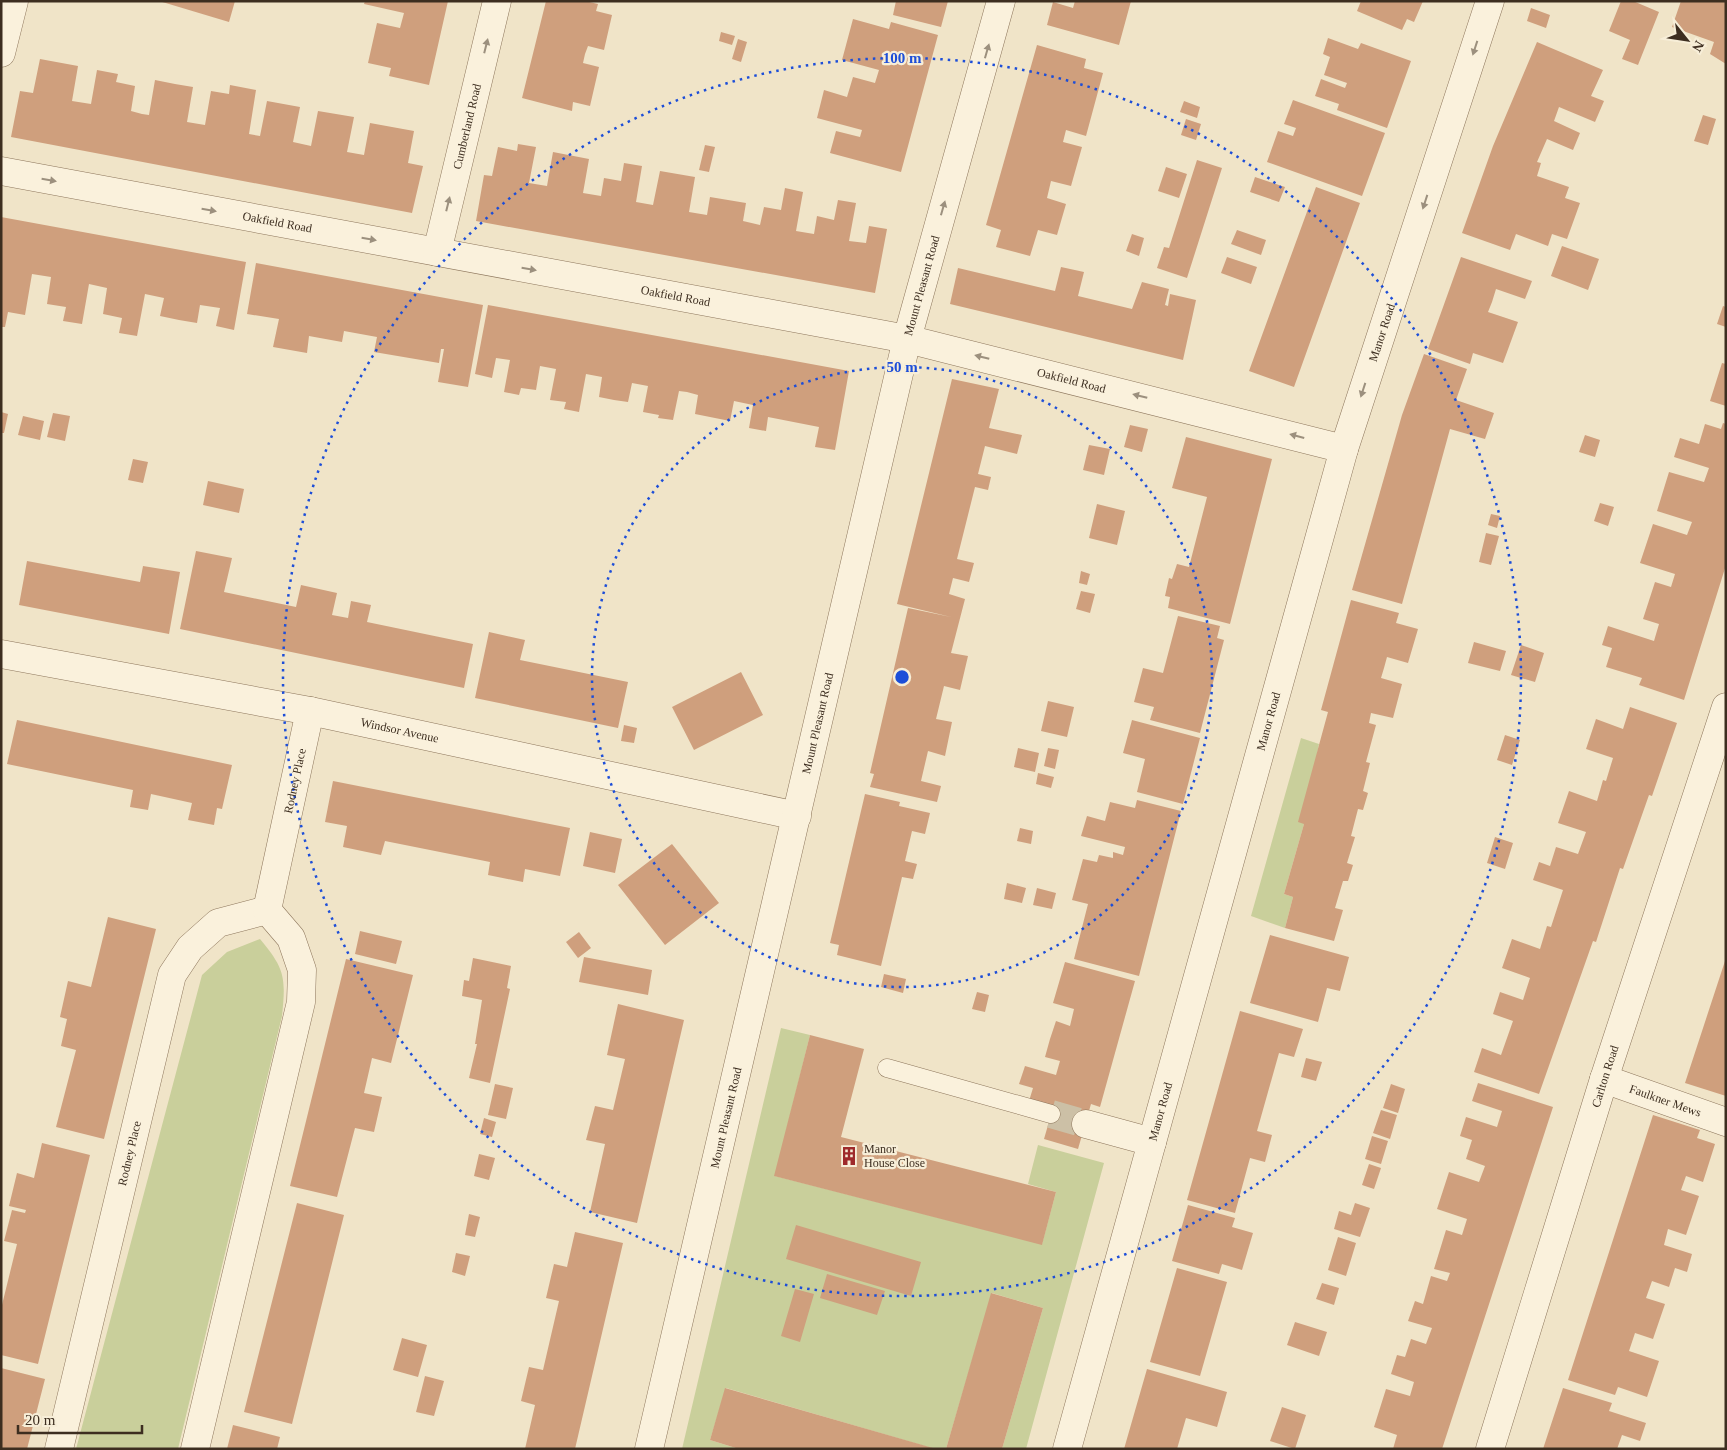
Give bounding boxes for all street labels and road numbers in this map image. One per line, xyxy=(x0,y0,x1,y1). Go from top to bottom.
street label: Cumberland Road xyxy=(450,82,484,171)
street label: Oakfield Road xyxy=(241,209,313,236)
street label: Mount Pleasant Road xyxy=(901,234,942,337)
street label: Oakfield Road xyxy=(640,283,711,309)
street label: Manor Road xyxy=(1366,302,1398,364)
street label: Oakfield Road xyxy=(1036,365,1107,396)
street label: Mount Pleasant Road xyxy=(799,671,836,775)
street label: Manor Road xyxy=(1254,690,1283,752)
street label: Windsor Avenue xyxy=(359,715,440,746)
street label: Rodney Place xyxy=(281,747,309,815)
street label: Carlton Road xyxy=(1589,1044,1622,1109)
street label: Mount Pleasant Road xyxy=(707,1066,744,1170)
street label: Manor Road xyxy=(1146,1081,1175,1143)
street label: Faulkner Mews xyxy=(1628,1082,1703,1120)
street label: Rodney Place xyxy=(115,1119,144,1187)

